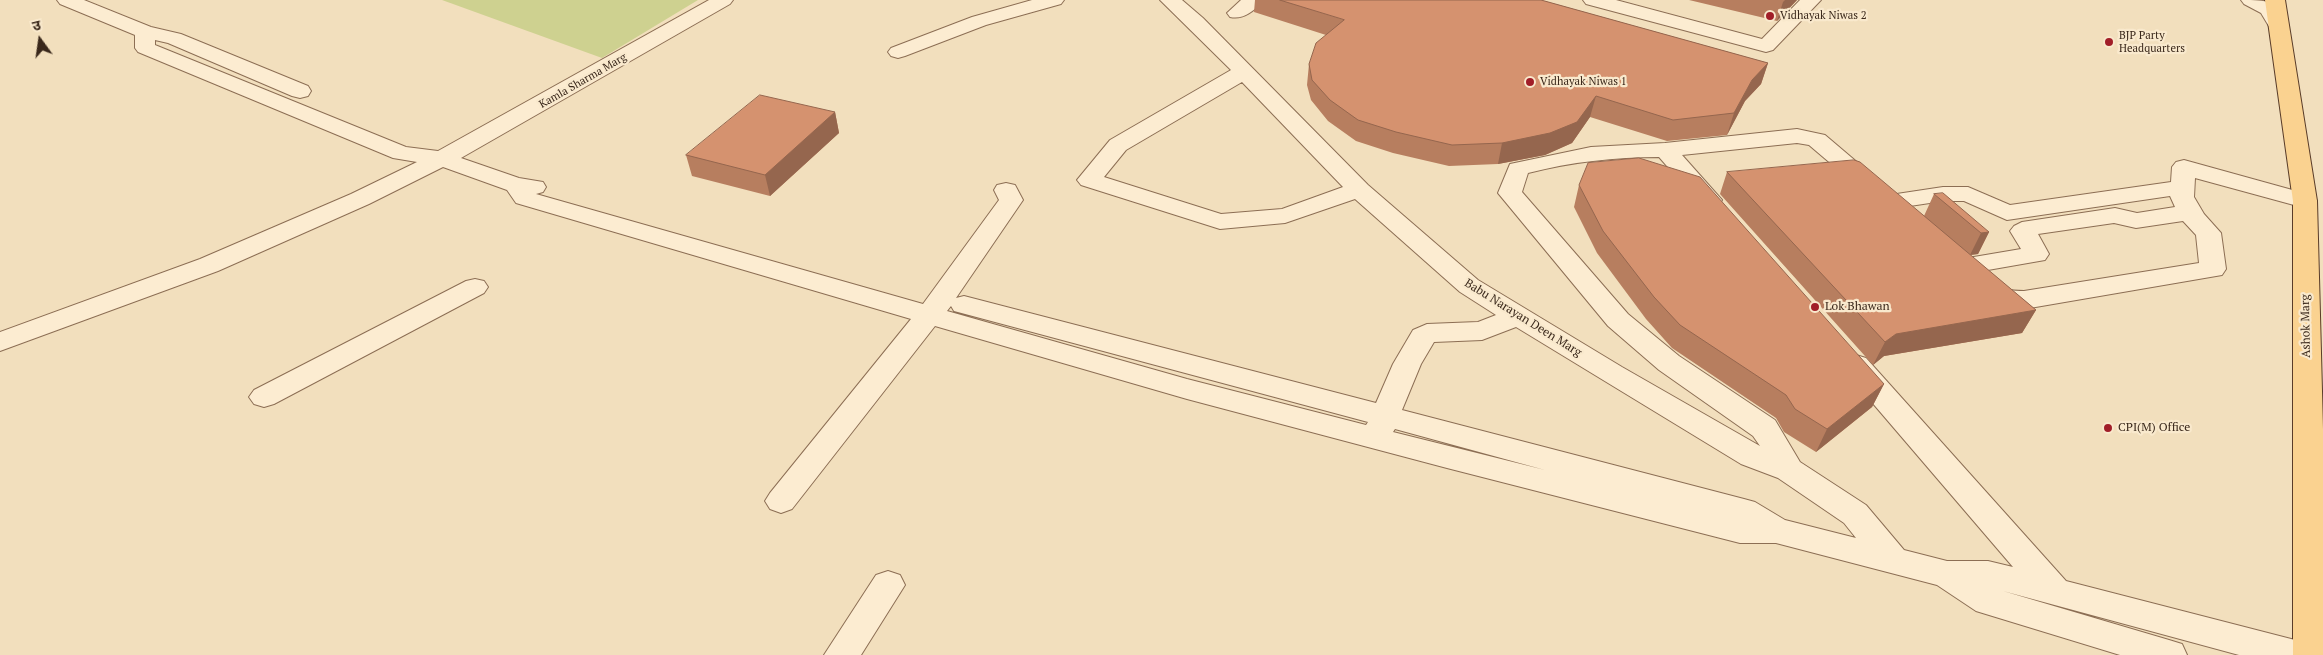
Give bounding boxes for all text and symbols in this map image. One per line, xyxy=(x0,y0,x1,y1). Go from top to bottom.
place label: Vidhayak Niwas 2 xyxy=(1780,9,1867,23)
marker: Vidhayak Niwas 2 xyxy=(1764,10,1776,22)
north arrow xyxy=(15,15,65,65)
text: उ xyxy=(30,15,43,35)
place label: BJP Party Headquarters xyxy=(2119,29,2185,55)
marker: BJP Party Headquarters xyxy=(2103,36,2115,48)
street label: Kamla Sharma Marg xyxy=(537,51,629,111)
place label: Vidhayak Niwas 1 xyxy=(1540,75,1627,89)
marker: Vidhayak Niwas 1 xyxy=(1524,76,1536,88)
street label: Babu Narayan Deen Marg xyxy=(1462,276,1584,360)
street label: Ashok Marg xyxy=(2298,294,2314,358)
place label: Lok Bhawan xyxy=(1825,300,1890,314)
marker: Lok Bhawan xyxy=(1809,301,1821,313)
place label: CPI(M) Office xyxy=(2118,421,2190,435)
marker: CPI(M) Office xyxy=(2102,422,2114,434)

